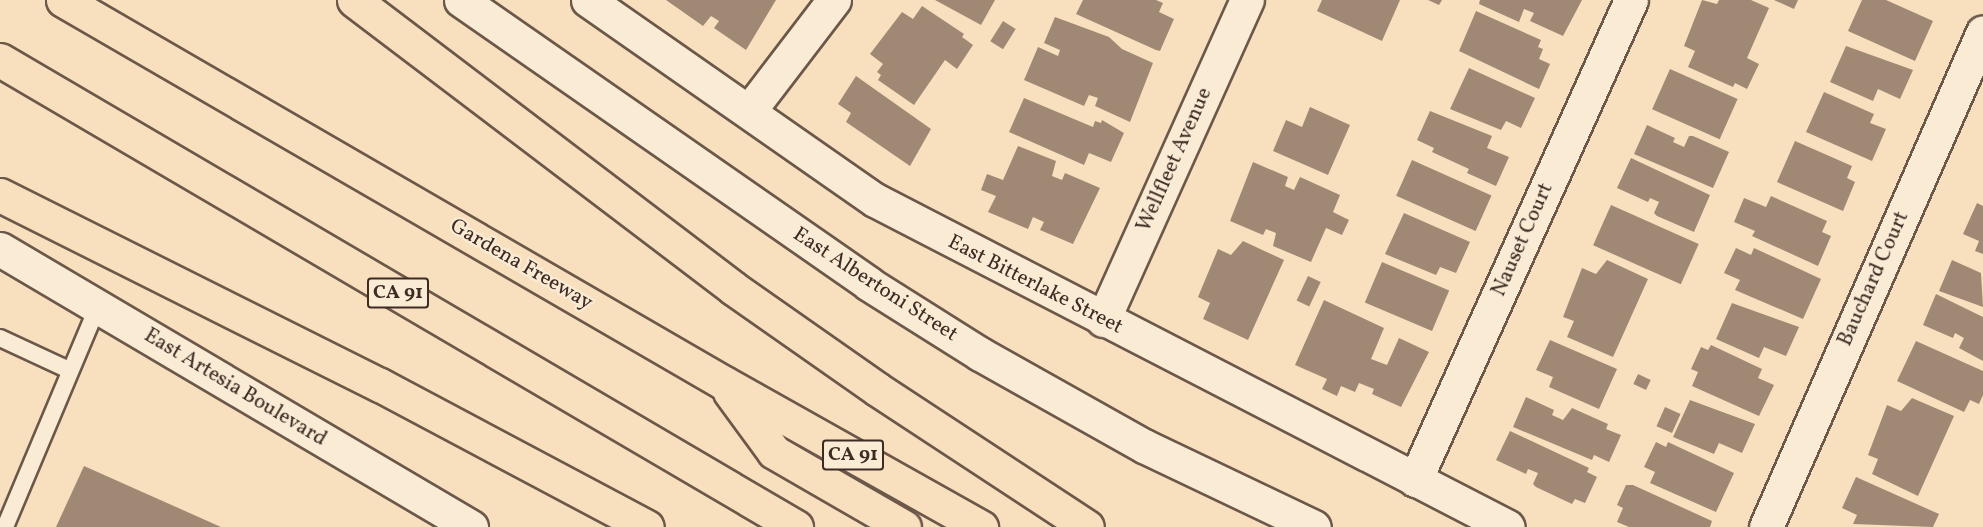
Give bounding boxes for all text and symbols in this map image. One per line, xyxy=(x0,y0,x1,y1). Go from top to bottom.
street label: Wellfleet Avenue xyxy=(1132,84,1218,236)
street label: Nauset Court xyxy=(1487,179,1559,301)
street label: Bauchard Court xyxy=(1833,208,1915,350)
street label: Gardena Freeway xyxy=(445,214,597,316)
street label: East Albertoni Street xyxy=(788,222,962,348)
street label: East Bitterlake Street xyxy=(943,230,1127,340)
road number: CA 91 xyxy=(366,276,430,310)
street label: East Artesia Boulevard xyxy=(139,323,331,453)
road number: CA 91 xyxy=(822,438,884,472)

